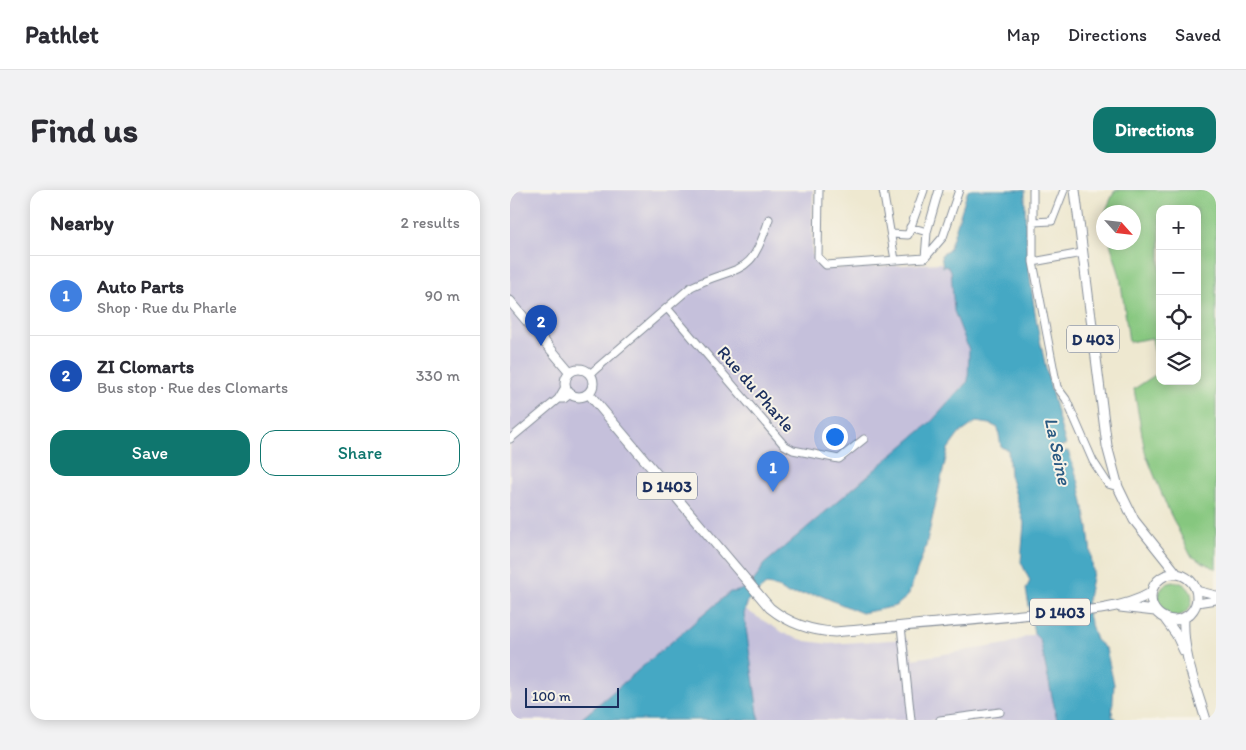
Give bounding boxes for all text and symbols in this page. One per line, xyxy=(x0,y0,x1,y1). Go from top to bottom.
text: Pathlet xyxy=(25,20,99,49)
text: Map xyxy=(1007,24,1040,46)
text: Directions xyxy=(1068,24,1147,46)
text: Saved xyxy=(1175,24,1221,46)
button: Directions xyxy=(1093,107,1216,153)
text: Find us xyxy=(30,109,138,151)
north arrow xyxy=(1096,205,1141,250)
map controls xyxy=(1156,205,1201,385)
button: + xyxy=(1156,205,1201,250)
text: Nearby xyxy=(50,210,114,235)
text: 2 results xyxy=(400,213,460,232)
button: − xyxy=(1156,250,1201,295)
text: Auto Parts xyxy=(97,275,184,298)
text: 1 xyxy=(62,286,70,305)
text: 90 m xyxy=(425,286,460,305)
button: locate xyxy=(1156,295,1201,340)
text: Shop · Rue du Pharle xyxy=(97,298,237,317)
pin: 2 xyxy=(525,305,557,346)
road number: D 403 xyxy=(1067,326,1119,352)
button: layers xyxy=(1156,340,1201,385)
street label: Rue du Pharle xyxy=(713,341,799,437)
text: ZI Clomarts xyxy=(97,355,194,378)
text: 2 xyxy=(62,366,70,385)
text: 330 m xyxy=(416,366,460,385)
text: Bus stop · Rue des Clomarts xyxy=(97,378,288,397)
water label: La Seine xyxy=(1040,415,1077,488)
your location xyxy=(822,424,848,450)
button: Save xyxy=(50,430,250,476)
button: Share xyxy=(260,430,460,476)
pin: 1 xyxy=(757,451,789,492)
road number: D 1403 xyxy=(637,472,697,500)
road number: D 1403 xyxy=(1030,598,1090,626)
scale bar xyxy=(525,685,619,708)
text: 100 m xyxy=(532,688,571,705)

